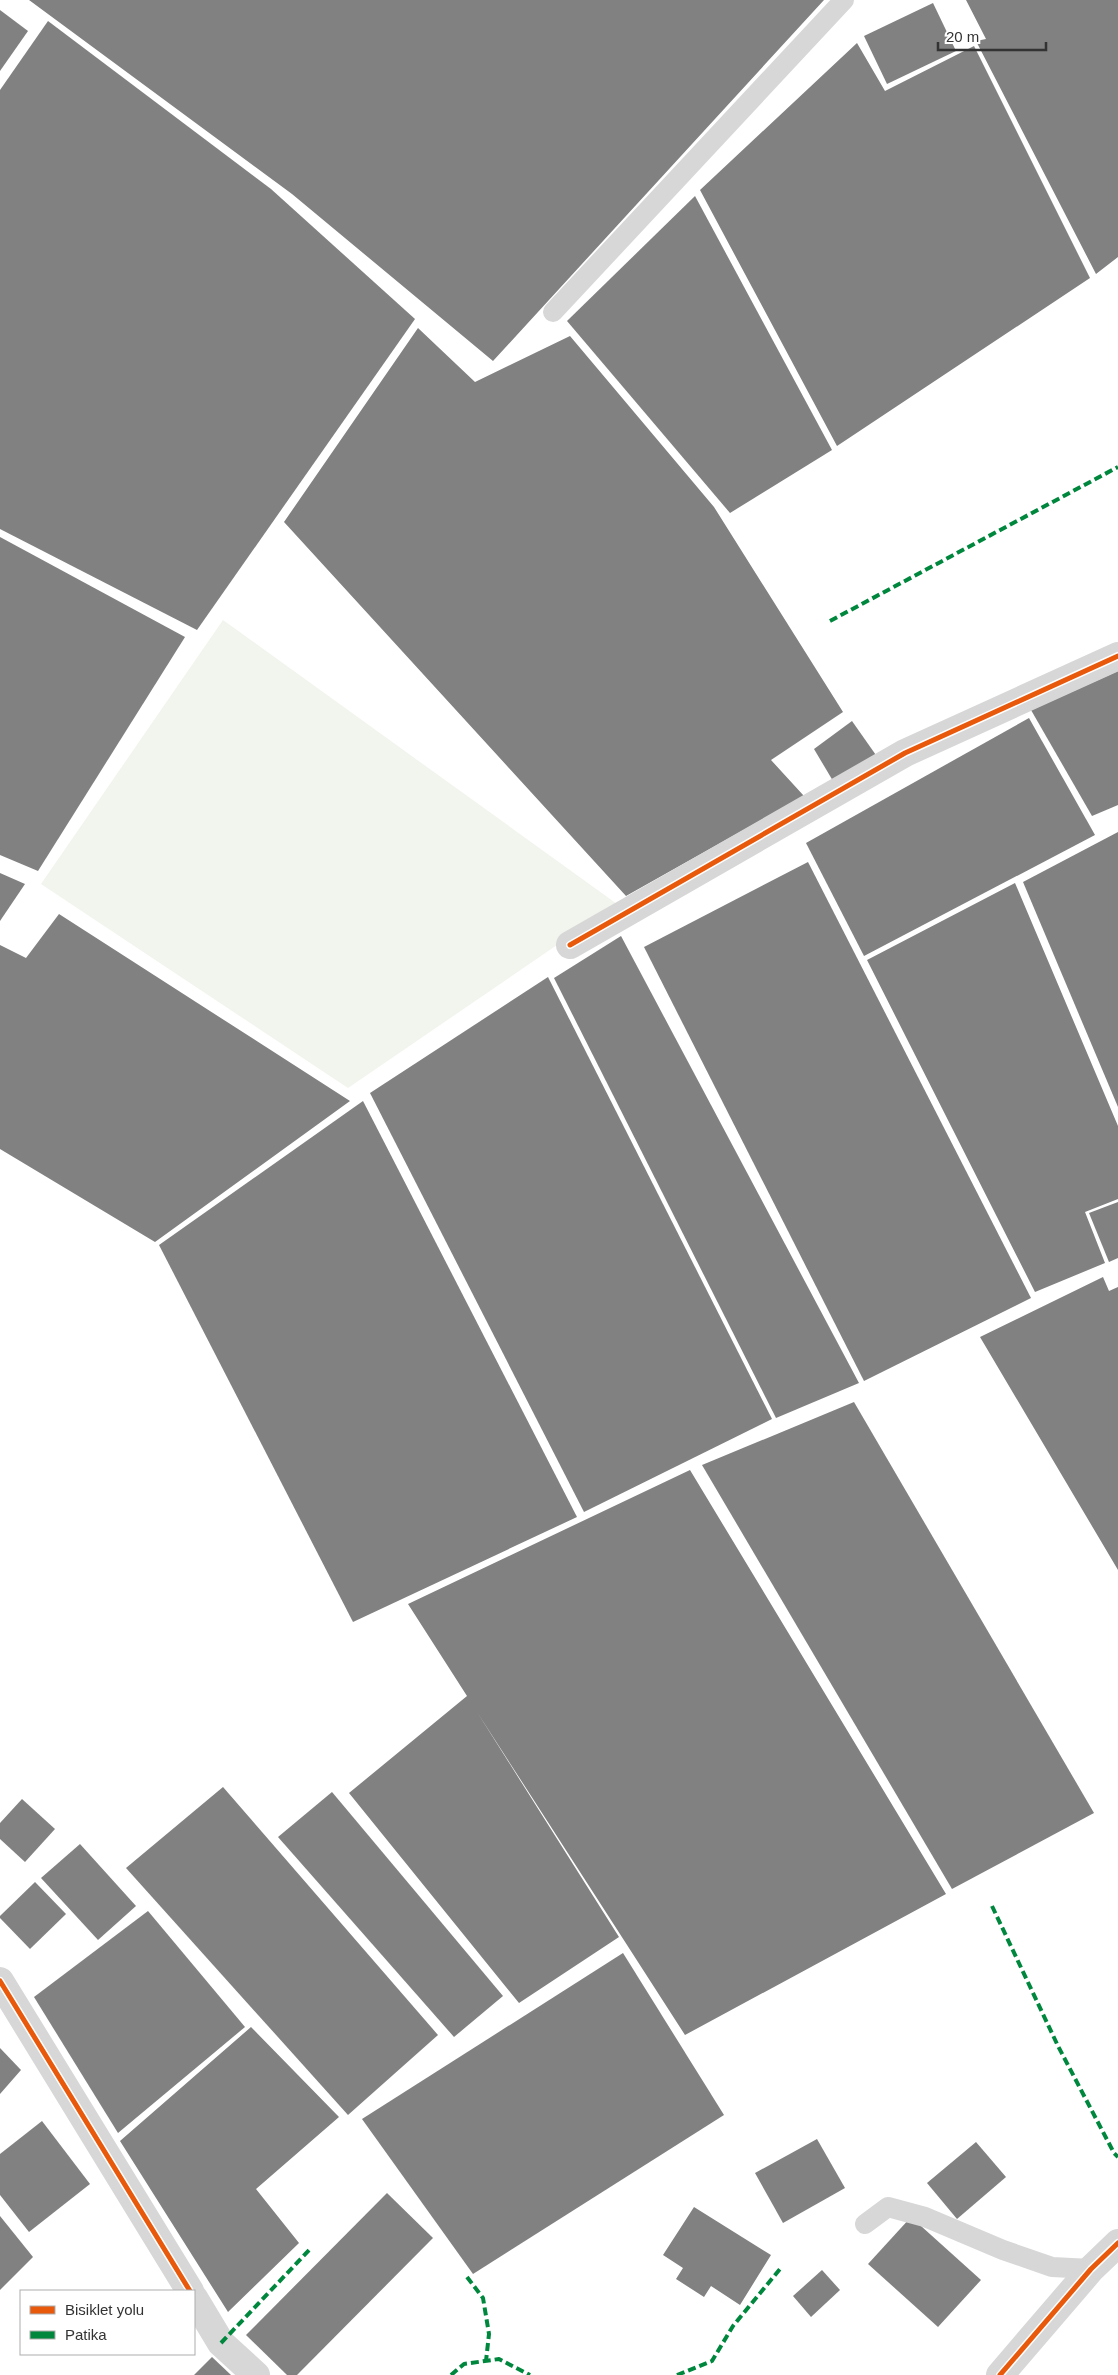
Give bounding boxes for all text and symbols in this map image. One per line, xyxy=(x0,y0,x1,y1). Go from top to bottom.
scale bar xyxy=(938,20,1046,52)
text: 20 m xyxy=(946,28,979,45)
legend xyxy=(20,2290,195,2355)
text: Bisiklet yolu xyxy=(65,2301,144,2318)
text: Patika xyxy=(65,2326,107,2343)

